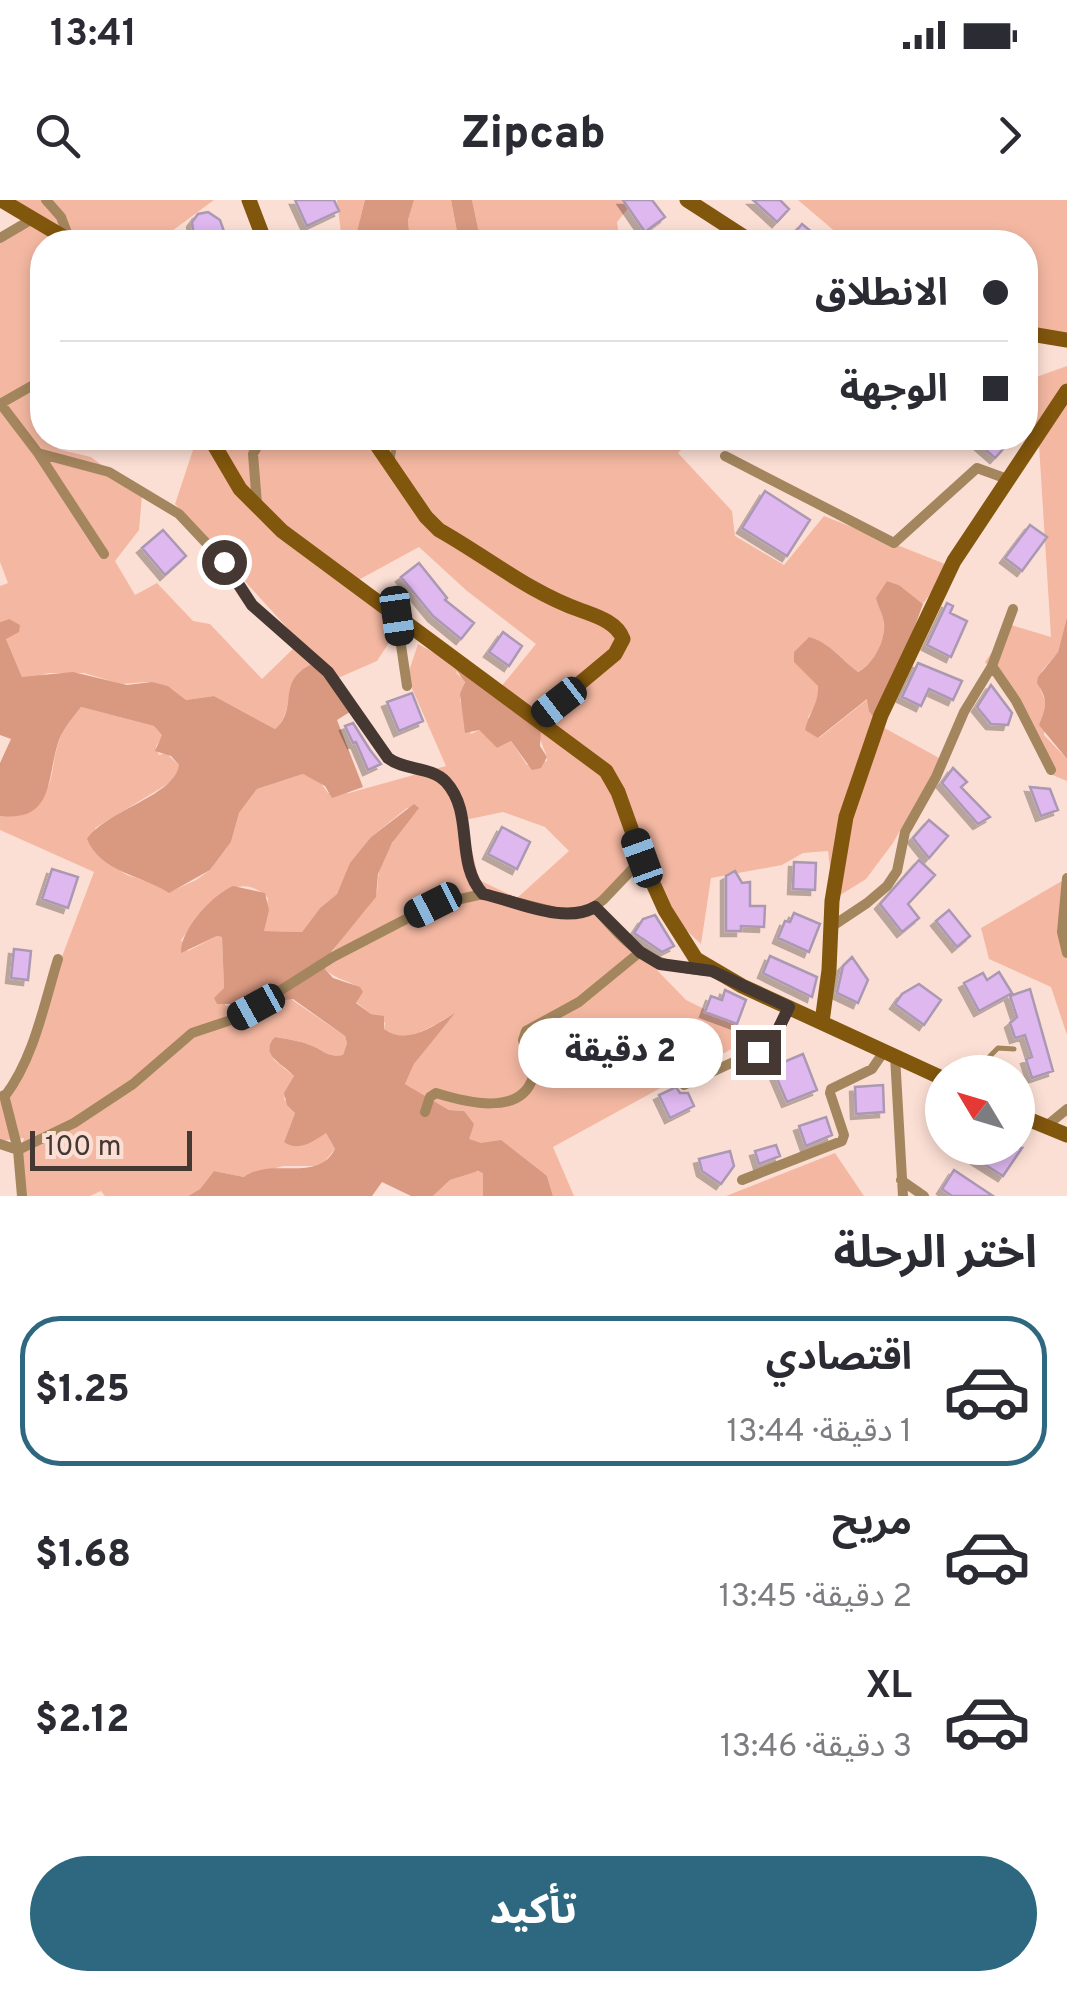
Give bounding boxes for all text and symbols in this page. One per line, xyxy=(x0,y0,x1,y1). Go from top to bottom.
text: 13:41 xyxy=(50,11,137,60)
text: Zipcab xyxy=(461,107,606,164)
icon: search xyxy=(30,108,85,163)
icon: forward xyxy=(982,108,1037,163)
text: الانطلاق xyxy=(815,271,948,320)
text: الوجهة xyxy=(840,367,948,416)
route start xyxy=(202,540,247,585)
car xyxy=(378,584,416,648)
car xyxy=(526,672,592,732)
car xyxy=(618,825,666,891)
car xyxy=(399,878,467,932)
car xyxy=(222,979,290,1035)
callout: 2 دقيقة xyxy=(518,1017,723,1087)
route end xyxy=(736,1030,781,1075)
text: 2 دقيقة xyxy=(565,1033,676,1073)
north arrow xyxy=(925,1055,1035,1165)
map controls xyxy=(925,1055,1035,1165)
scale bar xyxy=(30,1126,192,1170)
text: 100 m xyxy=(45,1130,121,1166)
text: اختر الرحلة xyxy=(834,1227,1037,1284)
text: اقتصادي xyxy=(766,1335,912,1384)
icon: car xyxy=(942,1346,1032,1436)
text: $1.25 xyxy=(35,1367,130,1416)
text: 1 دقيقة · 13:44 xyxy=(726,1413,912,1453)
text: مريح xyxy=(832,1500,912,1549)
icon: car xyxy=(942,1511,1032,1601)
text: $1.68 xyxy=(35,1532,131,1581)
text: 2 دقيقة · 13:45 xyxy=(719,1578,912,1618)
text: XL xyxy=(865,1663,912,1712)
icon: car xyxy=(942,1676,1032,1766)
text: $2.12 xyxy=(35,1697,130,1746)
text: 3 دقيقة · 13:46 xyxy=(720,1728,912,1768)
button: تأكيد xyxy=(30,1856,1037,1971)

